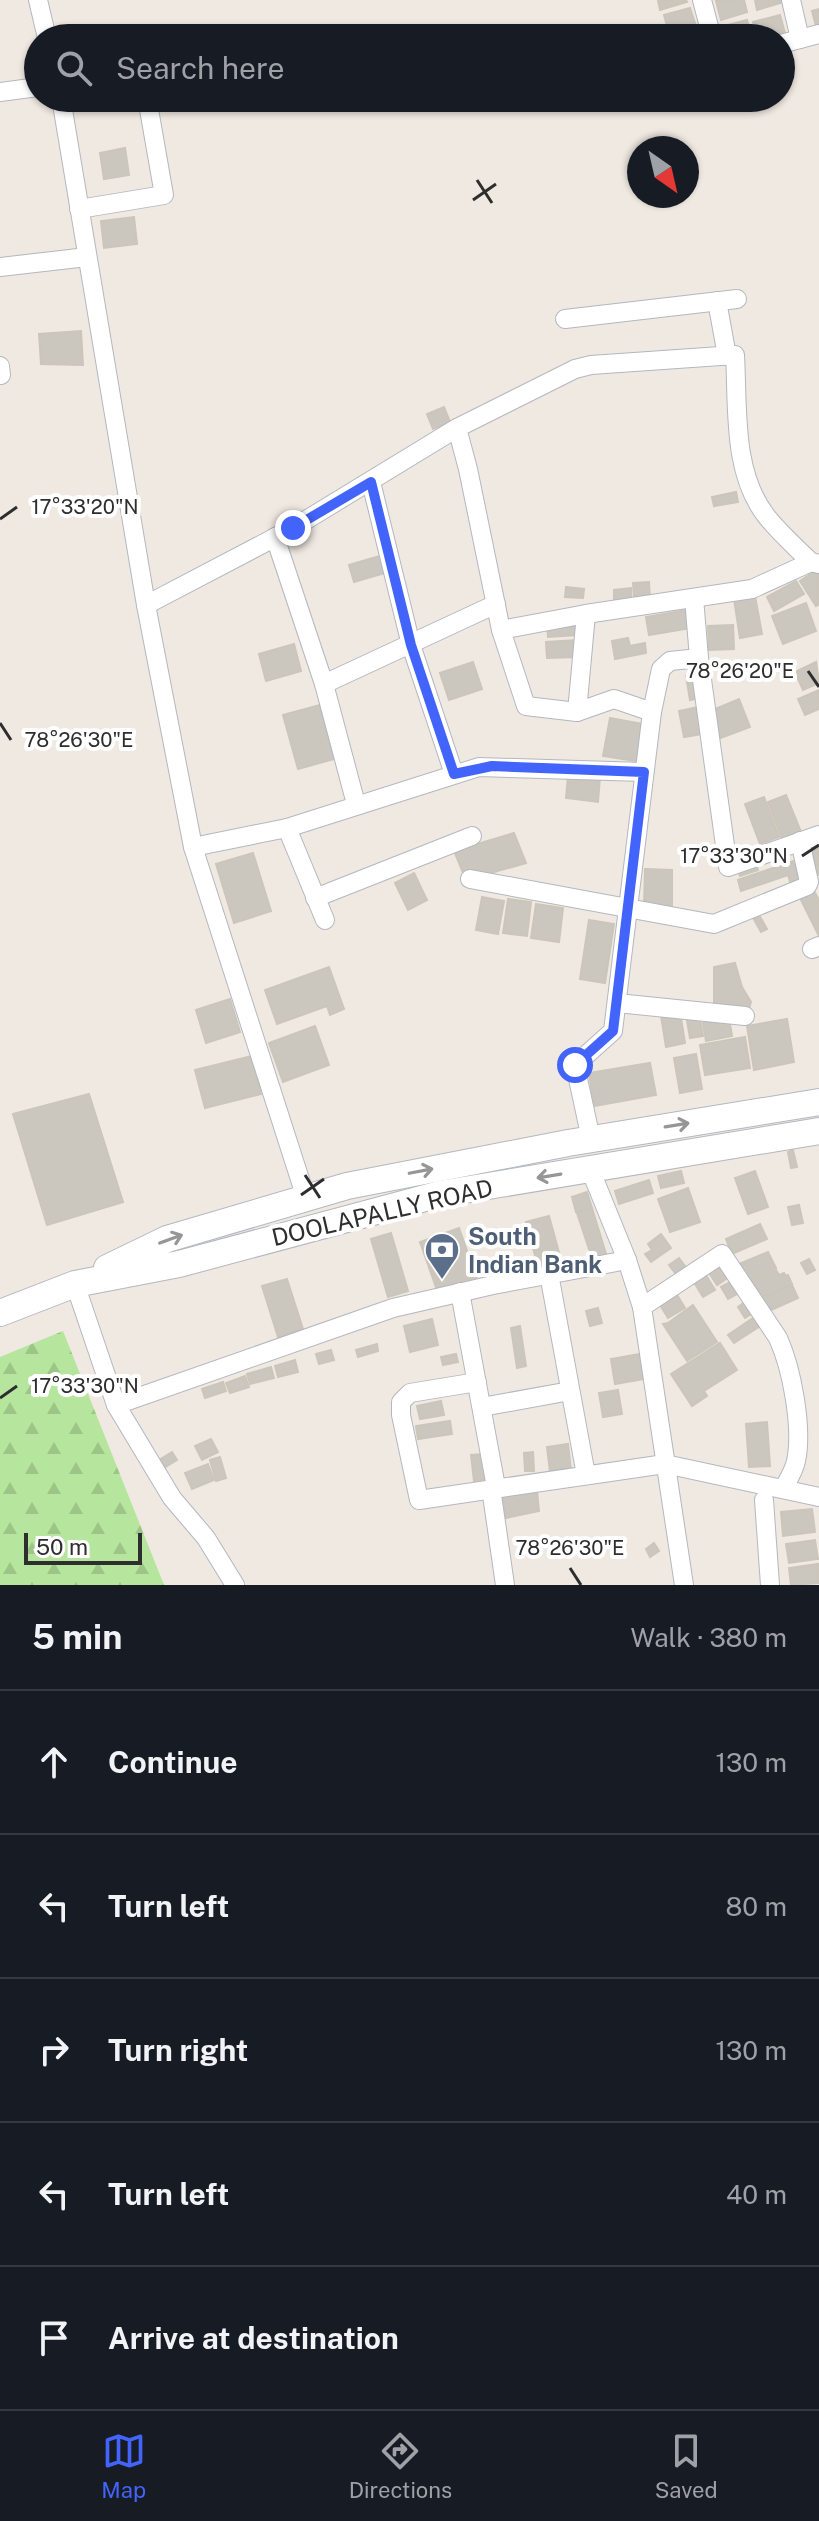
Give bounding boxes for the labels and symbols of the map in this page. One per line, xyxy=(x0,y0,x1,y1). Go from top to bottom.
north arrow xyxy=(627,136,699,208)
text: 17°33'20"N xyxy=(31,495,139,519)
route end xyxy=(275,510,311,546)
text: 78°26'20"E xyxy=(686,659,794,683)
text: 78°26'30"E xyxy=(25,728,133,752)
text: 17°33'30"N xyxy=(680,844,788,868)
route start xyxy=(557,1047,593,1083)
one-way arrow xyxy=(664,1117,689,1132)
one-way arrow xyxy=(408,1163,434,1178)
one-way arrow xyxy=(537,1169,562,1184)
street label: DOOLAPALLY ROAD xyxy=(269,1173,495,1251)
place label: South Indian Bank xyxy=(468,1222,602,1278)
one-way arrow xyxy=(158,1231,183,1245)
bank icon: South Indian Bank xyxy=(423,1231,461,1281)
text: 17°33'30"N xyxy=(31,1374,139,1398)
scale bar xyxy=(24,1529,142,1565)
text: 78°26'30"E xyxy=(516,1536,624,1560)

